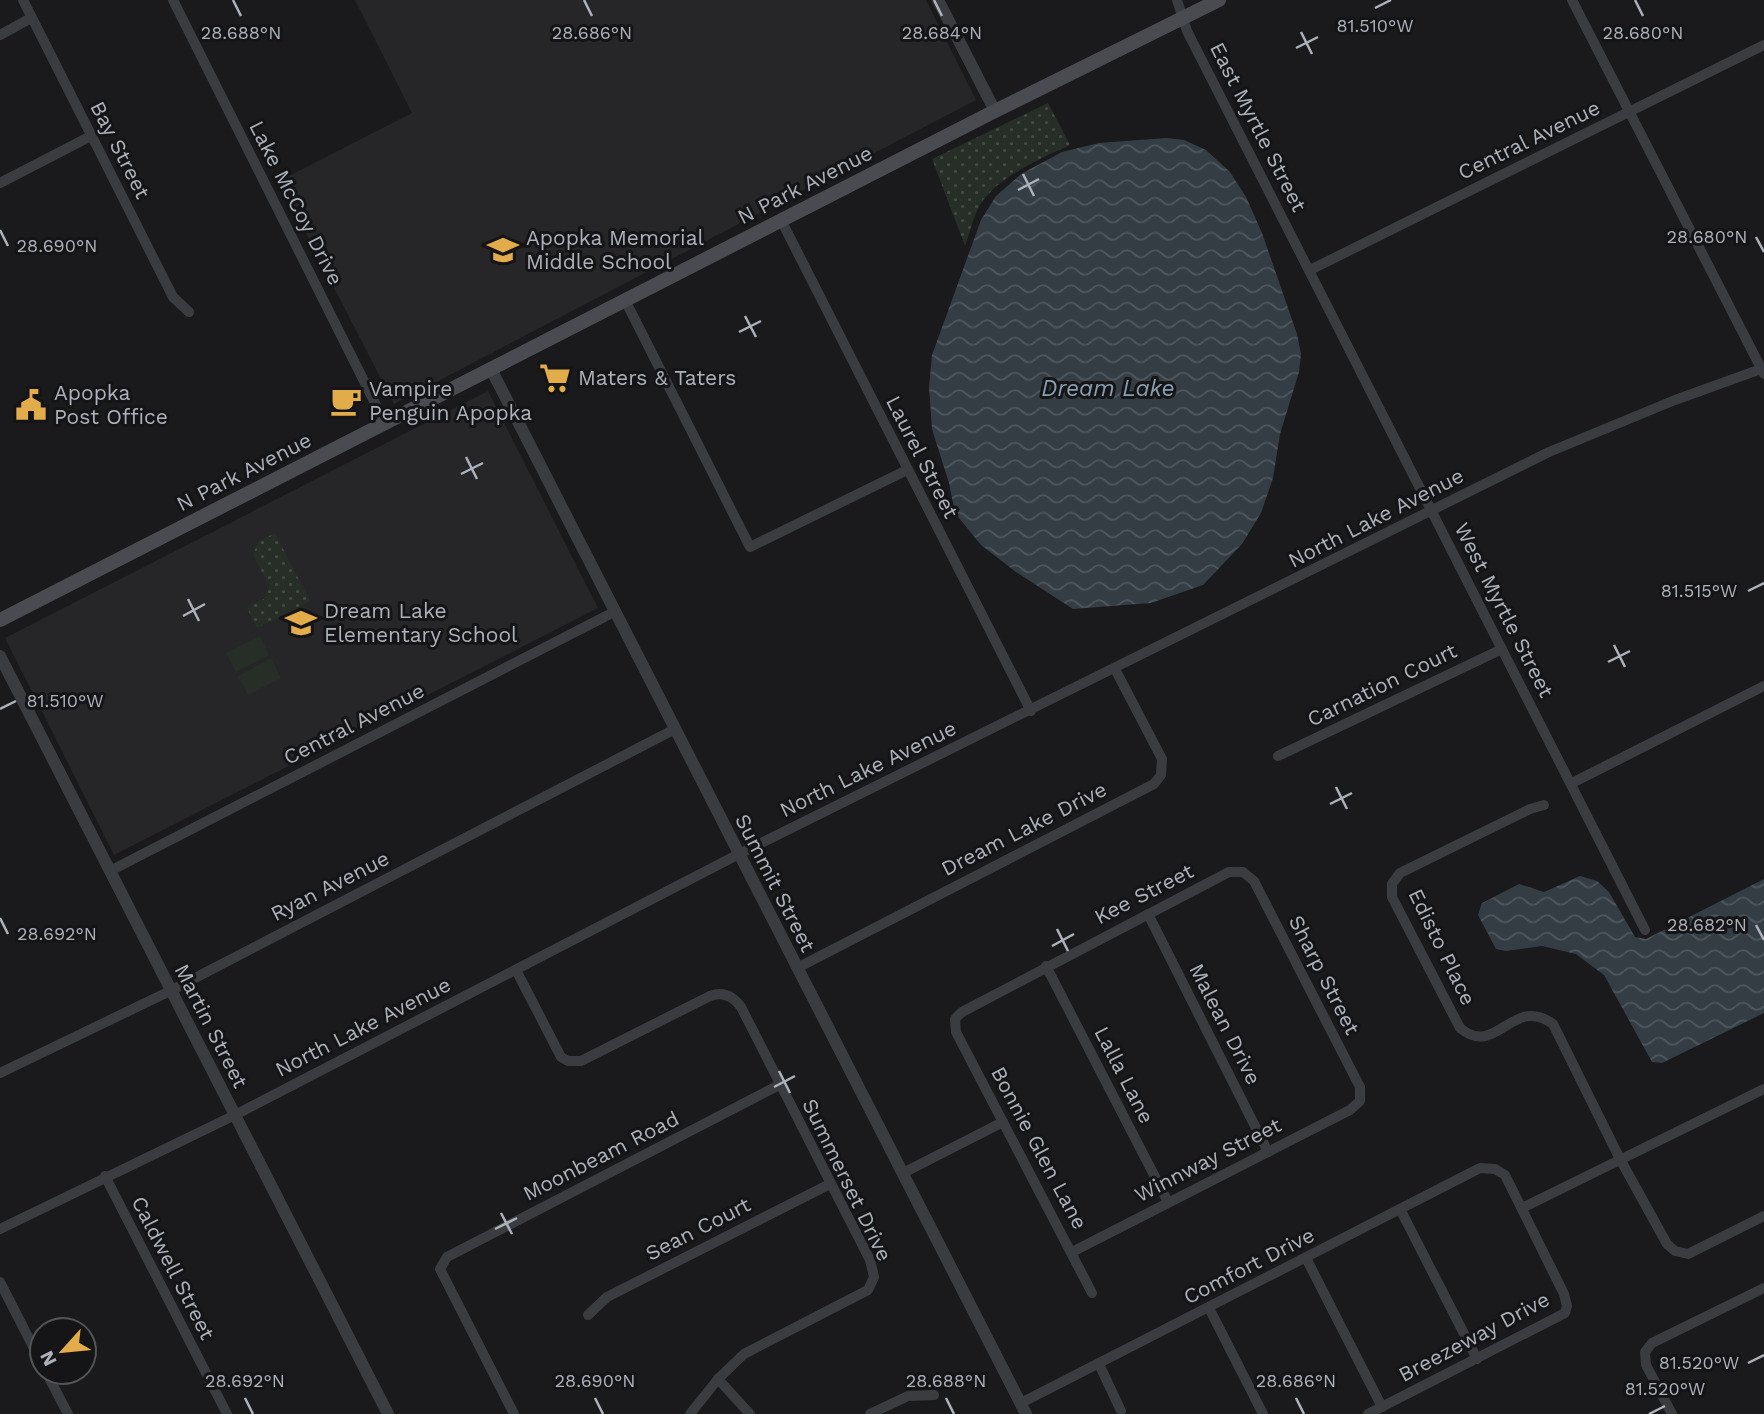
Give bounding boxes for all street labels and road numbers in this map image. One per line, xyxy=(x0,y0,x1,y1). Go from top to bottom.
street label: East Myrtle Street xyxy=(1205,38,1312,216)
street label: Central Avenue xyxy=(1454,94,1604,185)
street label: Bay Street xyxy=(85,97,156,203)
street label: Lake McCoy Drive xyxy=(244,116,349,289)
street label: N Park Avenue xyxy=(733,140,876,229)
street label: Laurel Street xyxy=(881,391,964,522)
street label: N Park Avenue xyxy=(172,427,315,516)
street label: North Lake Avenue xyxy=(1284,463,1468,573)
street label: West Myrtle Street xyxy=(1449,518,1559,702)
street label: Carnation Court xyxy=(1303,637,1461,732)
street label: Central Avenue xyxy=(279,677,428,770)
street label: North Lake Avenue xyxy=(775,715,960,822)
street label: Dream Lake Drive xyxy=(937,776,1111,881)
street label: Summit Street xyxy=(730,810,821,956)
street label: Ryan Avenue xyxy=(267,845,393,926)
street label: Kee Street xyxy=(1090,858,1198,929)
street label: Edisto Place xyxy=(1404,885,1481,1009)
street label: Sharp Street xyxy=(1284,911,1365,1039)
street label: Malean Drive xyxy=(1184,959,1267,1088)
street label: Martin Street xyxy=(170,960,253,1092)
street label: North Lake Avenue xyxy=(271,972,455,1082)
street label: Lalla Lane xyxy=(1089,1022,1160,1127)
street label: Bonnie Glen Lane xyxy=(986,1062,1093,1233)
street label: Summerset Drive xyxy=(797,1094,898,1265)
street label: Moonbeam Road xyxy=(519,1105,683,1206)
street label: Winnway Street xyxy=(1130,1112,1285,1207)
street label: Sean Court xyxy=(641,1191,755,1266)
street label: Caldwell Street xyxy=(127,1192,220,1344)
street label: Comfort Drive xyxy=(1179,1222,1318,1309)
street label: Breezeway Drive xyxy=(1394,1286,1554,1387)

